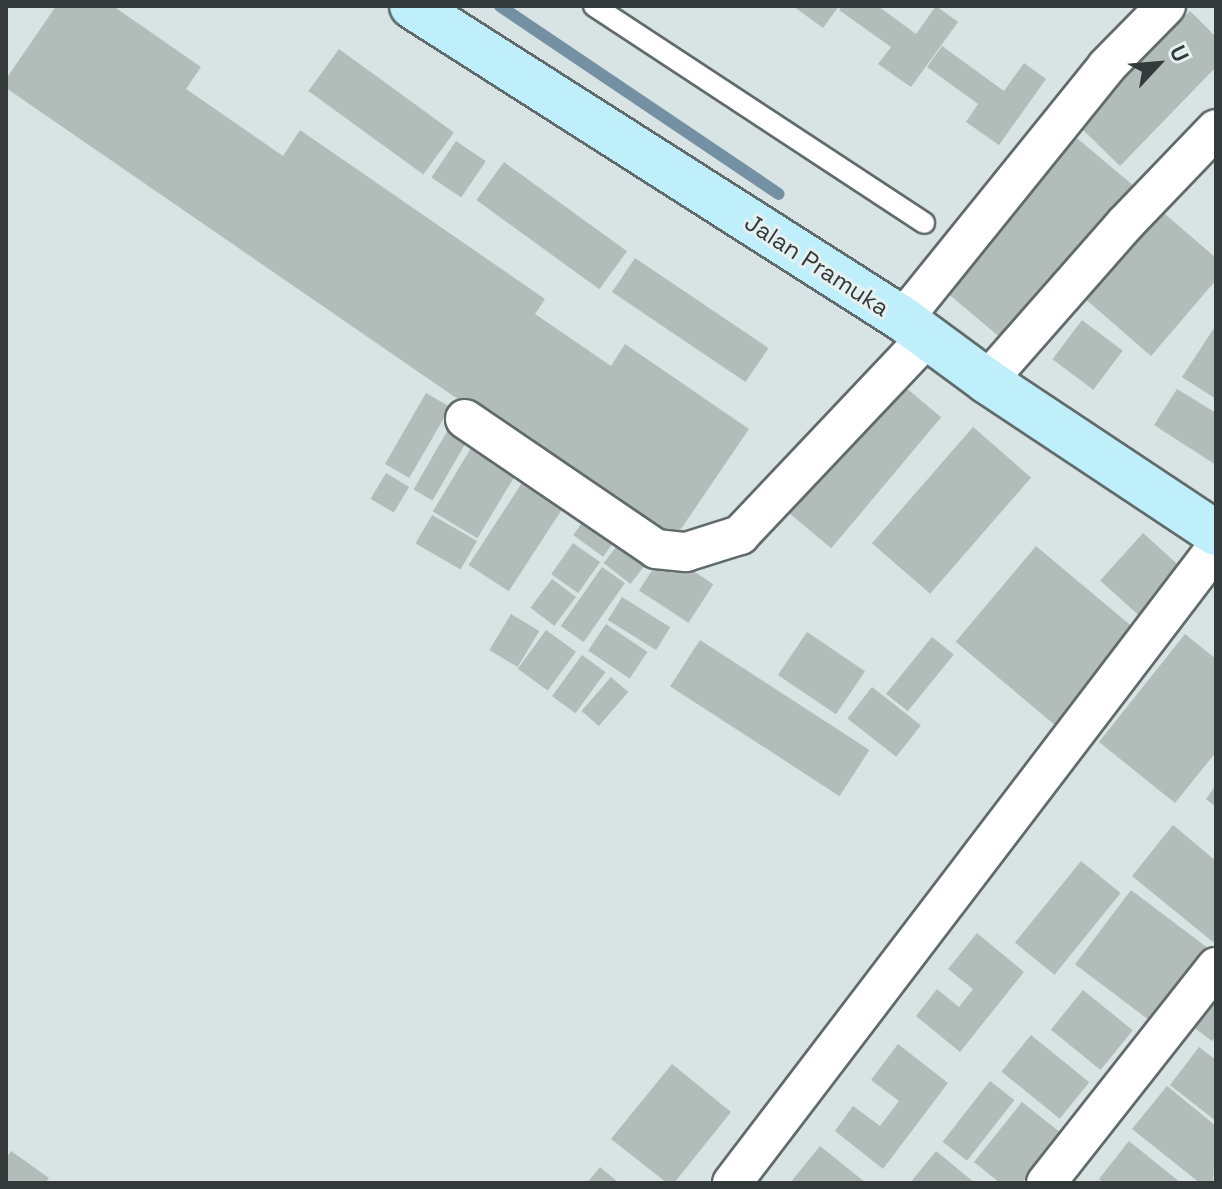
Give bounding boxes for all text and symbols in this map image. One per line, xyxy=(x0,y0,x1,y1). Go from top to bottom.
north arrow xyxy=(1118,24,1198,104)
text: U xyxy=(1164,41,1195,66)
street label: Jalan Pramuka xyxy=(739,208,895,322)

